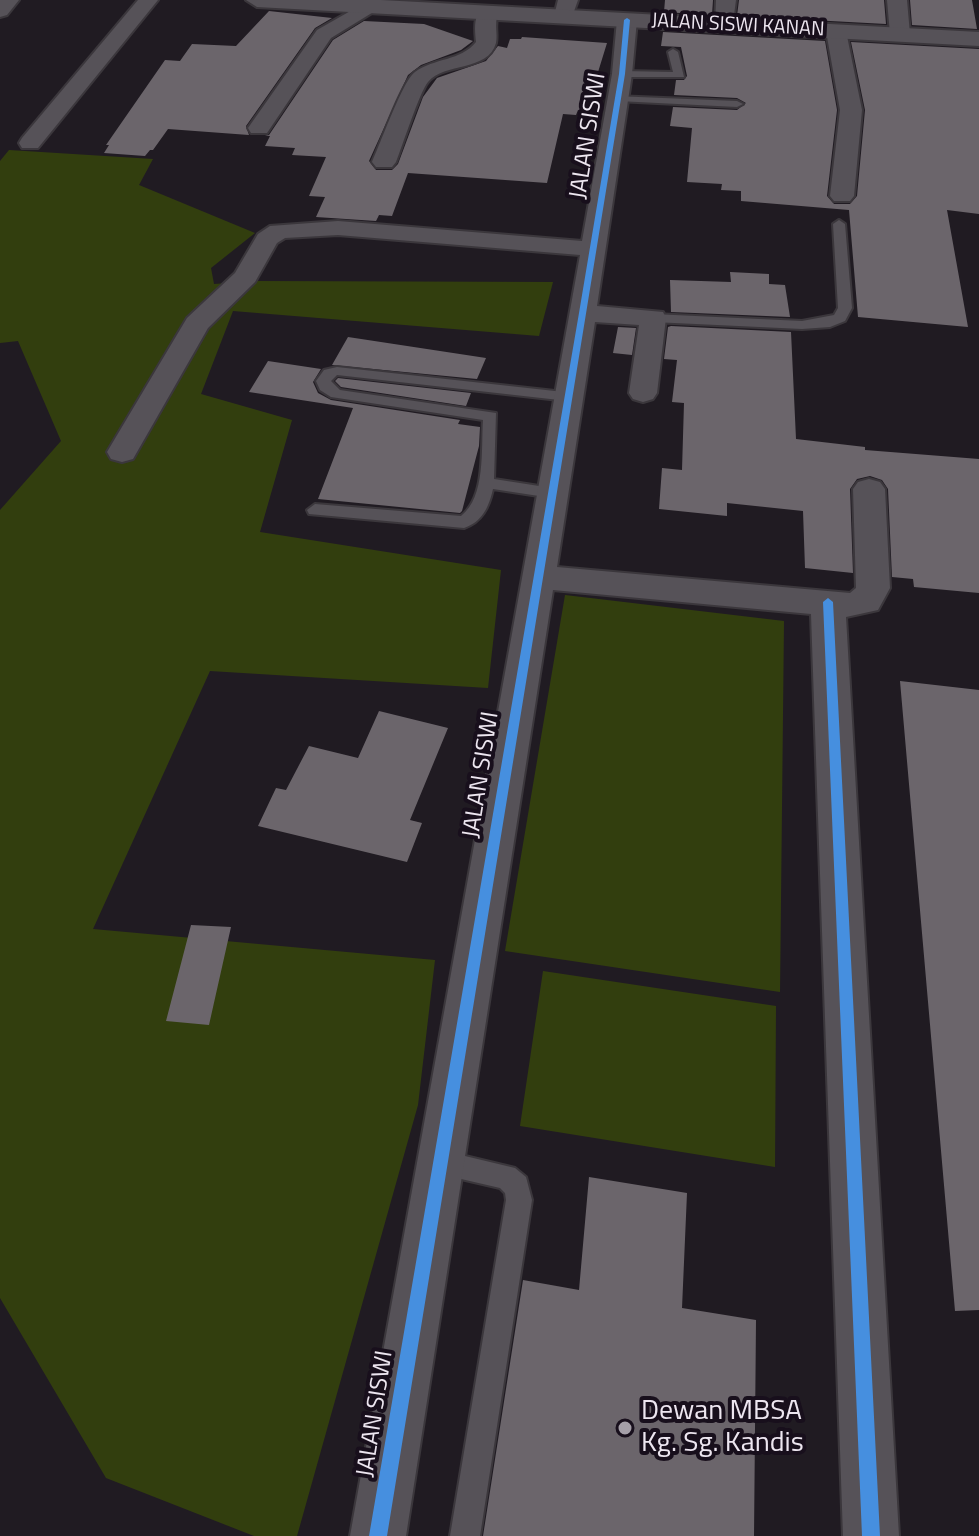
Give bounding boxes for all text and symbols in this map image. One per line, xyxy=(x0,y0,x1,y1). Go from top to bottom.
street label: JALAN SISWI KANAN xyxy=(651,9,825,43)
street label: JALAN SISWI xyxy=(565,71,613,201)
street label: JALAN SISWI xyxy=(458,710,506,840)
street label: JALAN SISWI xyxy=(352,1349,400,1479)
place label: Dewan MBSA Kg. Sg. Kandis xyxy=(641,1395,804,1461)
marker: Dewan MBSA Kg. Sg. Kandis xyxy=(616,1419,634,1437)

